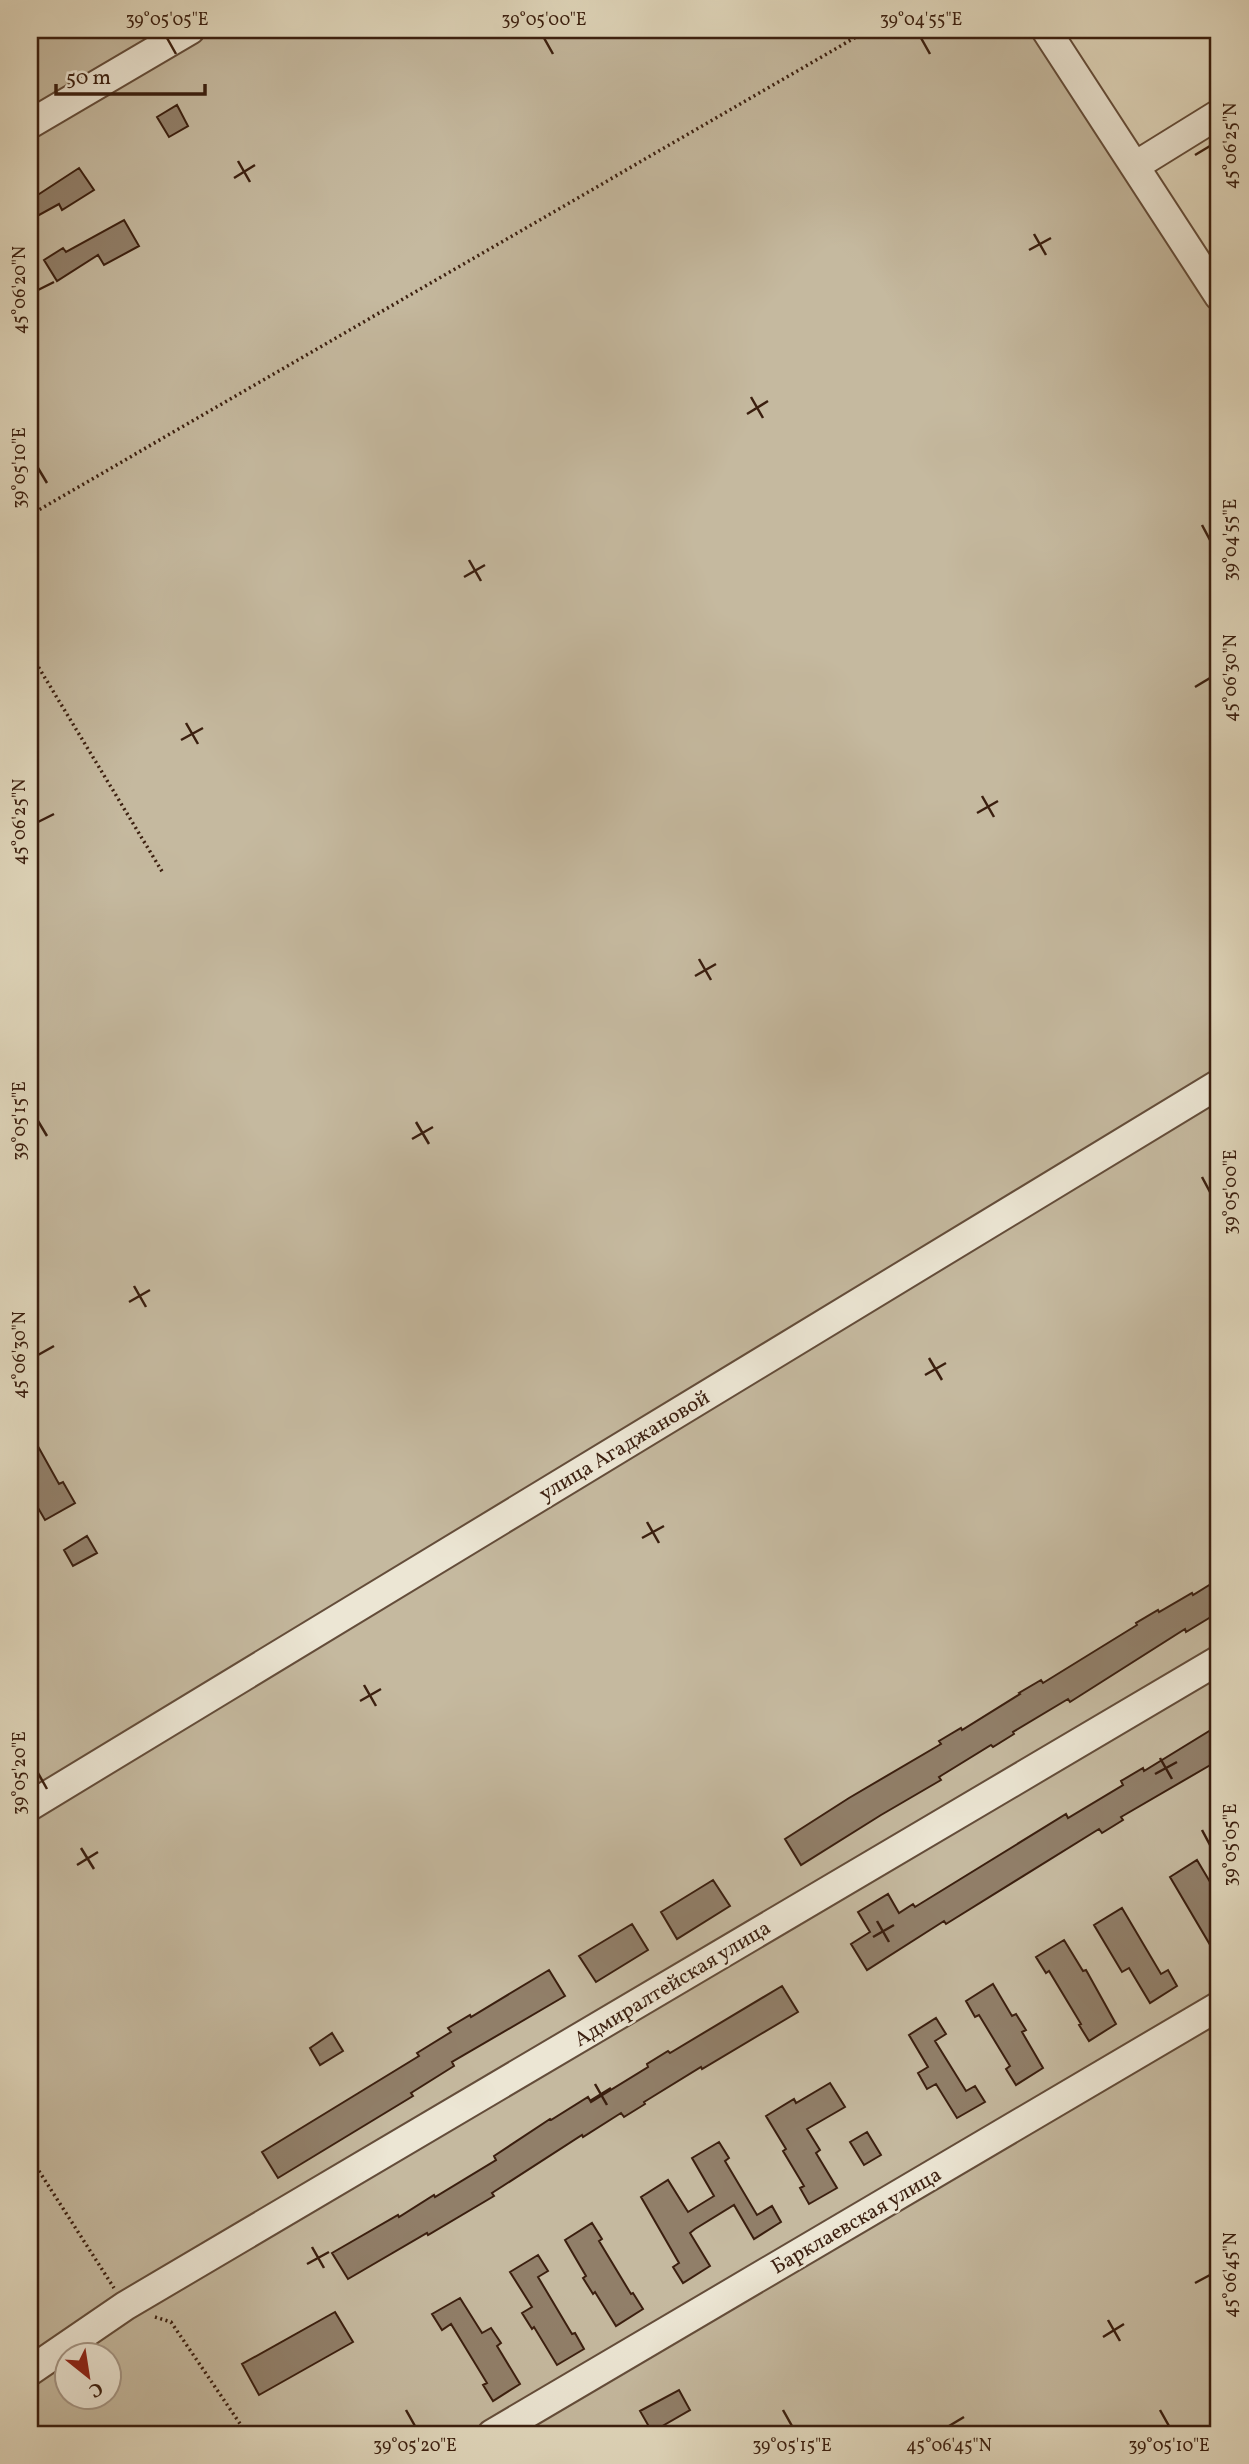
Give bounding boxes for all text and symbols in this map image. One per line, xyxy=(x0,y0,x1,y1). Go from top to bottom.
text: 39°05'05"E xyxy=(125,8,209,33)
text: 39°05'00"E xyxy=(501,8,587,33)
text: 39°04'55"E xyxy=(880,8,963,33)
scale bar xyxy=(56,52,205,96)
text: 50 m xyxy=(66,64,111,93)
text: 45°06'25"N xyxy=(1219,103,1244,189)
text: 45°06'20"N xyxy=(8,246,33,334)
text: 39°05'10"E xyxy=(8,427,33,509)
text: 39°04'55"E xyxy=(1219,498,1244,581)
text: 45°06'30"N xyxy=(1219,634,1244,722)
text: 45°06'25"N xyxy=(8,779,33,865)
text: 39°05'15"E xyxy=(8,1081,33,1161)
text: 39°05'00"E xyxy=(1219,1149,1244,1235)
text: 45°06'30"N xyxy=(8,1311,33,1399)
street label: улица Агаджановой xyxy=(534,1384,716,1509)
text: 39°05'20"E xyxy=(8,1731,33,1815)
text: 39°05'05"E xyxy=(1219,1803,1244,1887)
street label: Адмиралтейская улица xyxy=(569,1914,777,2055)
street label: Барклаевская улица xyxy=(766,2161,947,2282)
text: 45°06'45"N xyxy=(1219,2232,1244,2318)
north arrow xyxy=(52,2342,122,2412)
text: С xyxy=(84,2375,107,2403)
text: 39°05'20"E xyxy=(373,2434,457,2459)
text: 39°05'15"E xyxy=(752,2434,832,2459)
text: 45°06'45"N xyxy=(906,2434,992,2459)
text: 39°05'10"E xyxy=(1128,2434,1210,2459)

